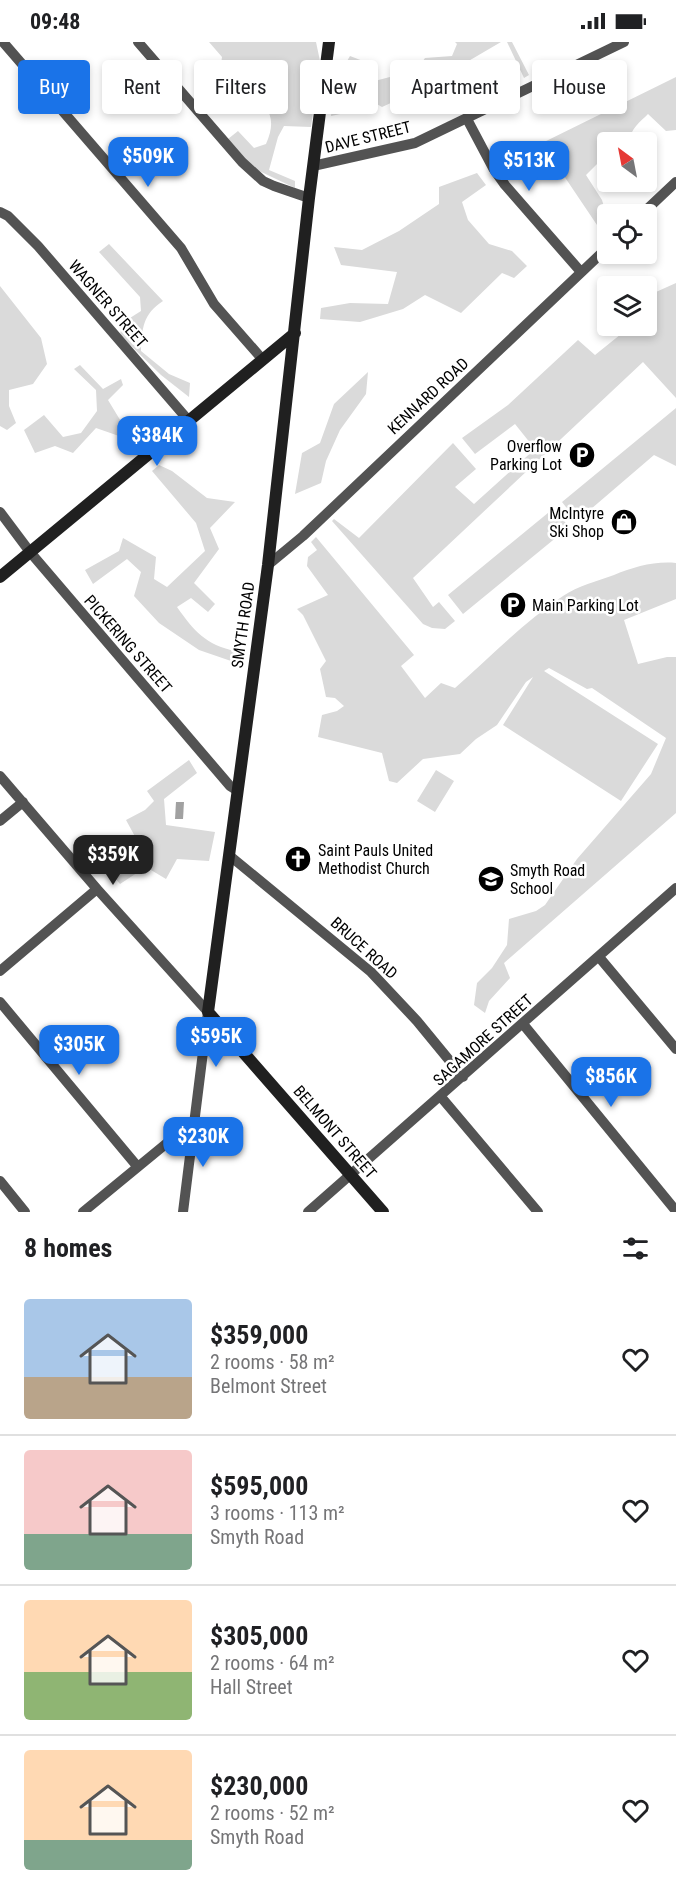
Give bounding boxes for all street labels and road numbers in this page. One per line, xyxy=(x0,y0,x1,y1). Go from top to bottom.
street label: DAVE STREET xyxy=(323,117,413,157)
street label: WAGNER STREET xyxy=(65,256,151,352)
street label: KENNARD ROAD xyxy=(384,354,472,438)
street label: SMYTH ROAD xyxy=(228,581,258,669)
street label: PICKERING STREET xyxy=(80,591,176,697)
street label: BRUCE ROAD xyxy=(327,913,401,983)
street label: SAGAMORE STREET xyxy=(429,990,537,1090)
street label: BELMONT STREET xyxy=(289,1082,381,1182)

